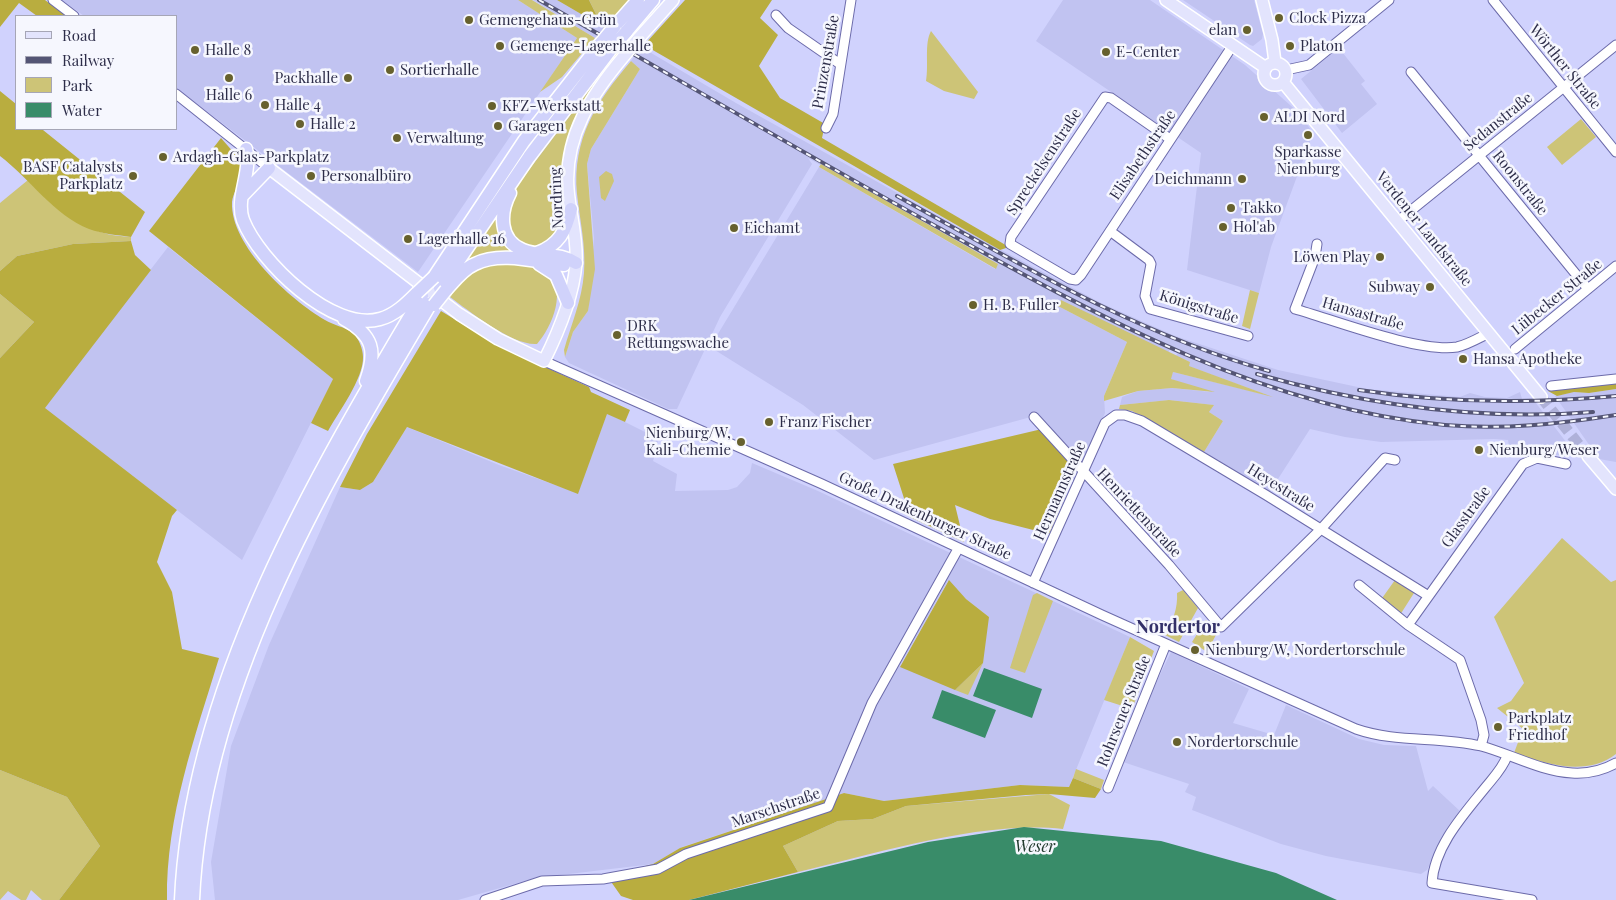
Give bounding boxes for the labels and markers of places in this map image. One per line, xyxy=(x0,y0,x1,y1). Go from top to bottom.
place label: Clock Pizza xyxy=(1289,9,1366,27)
place label: Gemengehaus-Grün xyxy=(479,11,616,29)
marker: Clock Pizza xyxy=(1273,12,1285,24)
marker: Gemengehaus-Grün xyxy=(463,14,475,26)
place label: elan xyxy=(1209,21,1237,39)
marker: elan xyxy=(1241,24,1253,36)
place label: Gemenge-Lagerhalle xyxy=(510,37,651,55)
place label: Platon xyxy=(1300,37,1343,55)
marker: Gemenge-Lagerhalle xyxy=(494,40,506,52)
marker: Platon xyxy=(1284,40,1296,52)
place label: Halle 8 xyxy=(205,41,251,59)
place label: E-Center xyxy=(1116,43,1179,61)
marker: Halle 8 xyxy=(189,44,201,56)
marker: E-Center xyxy=(1100,46,1112,58)
place label: Sortierhalle xyxy=(400,61,479,79)
marker: Sortierhalle xyxy=(384,64,396,76)
place label: Packhalle xyxy=(274,69,338,87)
marker: Halle 6 xyxy=(223,72,235,84)
marker: Packhalle xyxy=(342,72,354,84)
place label: Halle 6 xyxy=(206,86,252,104)
place label: Halle 4 xyxy=(275,96,321,114)
place label: KFZ-Werkstatt xyxy=(502,97,601,115)
marker: Halle 4 xyxy=(259,99,271,111)
marker: KFZ-Werkstatt xyxy=(486,100,498,112)
place label: ALDI Nord xyxy=(1274,108,1345,126)
marker: ALDI Nord xyxy=(1258,111,1270,123)
place label: Halle 2 xyxy=(310,115,356,133)
place label: Garagen xyxy=(508,117,564,135)
marker: Halle 2 xyxy=(294,118,306,130)
marker: Garagen xyxy=(492,120,504,132)
place label: Verwaltung xyxy=(407,129,484,147)
marker: Sparkasse Nienburg xyxy=(1302,129,1314,141)
marker: Verwaltung xyxy=(391,132,403,144)
place label: Sparkasse Nienburg xyxy=(1274,143,1342,178)
place label: Ardagh-Glas-Parkplatz xyxy=(173,148,329,166)
marker: Ardagh-Glas-Parkplatz xyxy=(157,151,169,163)
place label: BASF Catalysts Parkplatz xyxy=(23,158,123,193)
place label: Personalbüro xyxy=(321,167,411,185)
marker: BASF Catalysts Parkplatz xyxy=(127,170,139,182)
marker: Personalbüro xyxy=(305,170,317,182)
place label: Deichmann xyxy=(1154,170,1232,188)
marker: Deichmann xyxy=(1236,173,1248,185)
place label: Takko xyxy=(1241,199,1281,217)
marker: Takko xyxy=(1225,202,1237,214)
place label: Hol'ab xyxy=(1233,218,1275,236)
place label: Eichamt xyxy=(744,219,800,237)
marker: Hol'ab xyxy=(1217,221,1229,233)
marker: Eichamt xyxy=(728,222,740,234)
place label: Lagerhalle 16 xyxy=(418,230,505,248)
marker: Lagerhalle 16 xyxy=(402,233,414,245)
place label: Löwen Play xyxy=(1294,248,1370,266)
marker: Löwen Play xyxy=(1374,251,1386,263)
place label: Subway xyxy=(1368,278,1420,296)
marker: Subway xyxy=(1424,281,1436,293)
place label: H. B. Fuller xyxy=(983,296,1059,314)
marker: H. B. Fuller xyxy=(967,299,979,311)
place label: DRK Rettungswache xyxy=(627,317,729,352)
marker: DRK Rettungswache xyxy=(611,329,623,341)
place label: Hansa Apotheke xyxy=(1473,350,1582,368)
marker: Hansa Apotheke xyxy=(1457,353,1469,365)
place label: Franz Fischer xyxy=(779,413,872,431)
marker: Franz Fischer xyxy=(763,416,775,428)
place label: Nienburg/W, Kali-Chemie xyxy=(646,424,731,459)
marker: Nienburg/W, Kali-Chemie xyxy=(735,436,747,448)
place label: Nienburg/Weser xyxy=(1489,441,1599,459)
marker: Nienburg/Weser xyxy=(1473,444,1485,456)
place label: Nienburg/W, Nordertorschule xyxy=(1205,641,1405,659)
marker: Nienburg/W, Nordertorschule xyxy=(1189,644,1201,656)
place label: Parkplatz Friedhof xyxy=(1508,709,1572,744)
marker: Parkplatz Friedhof xyxy=(1492,721,1504,733)
place label: Nordertorschule xyxy=(1187,733,1298,751)
marker: Nordertorschule xyxy=(1171,736,1183,748)

